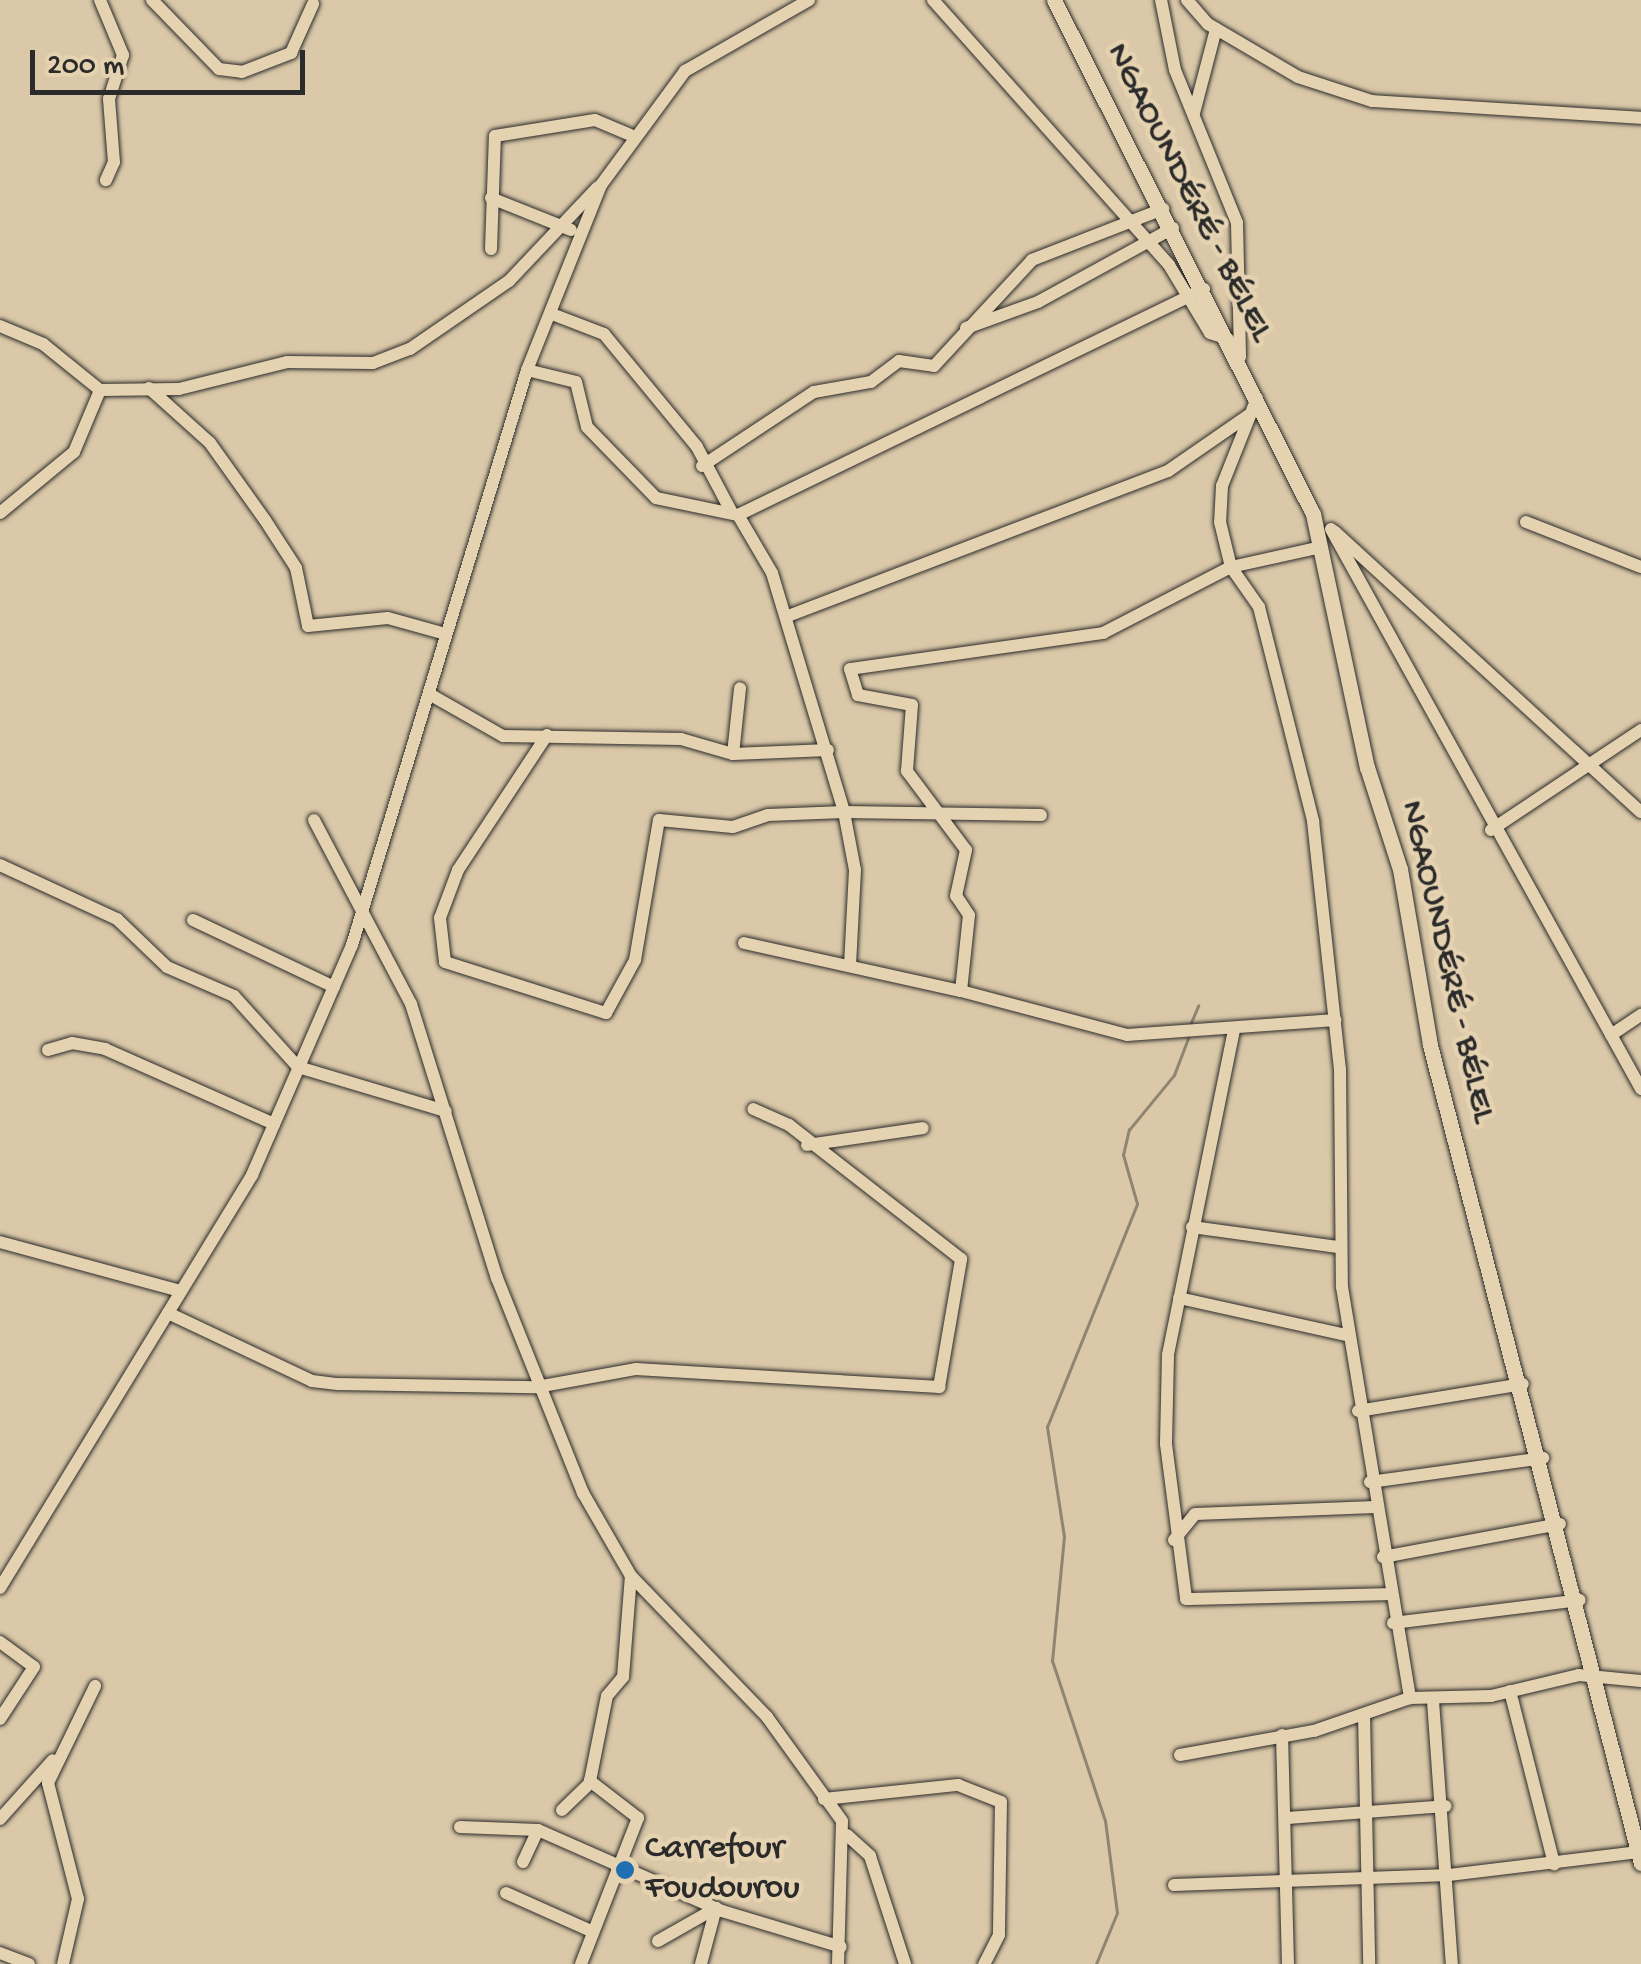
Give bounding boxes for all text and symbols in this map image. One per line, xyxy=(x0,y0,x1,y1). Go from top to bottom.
scale bar xyxy=(35,30,310,92)
street label: NGAOUNDÉRÉ - BÉLEL xyxy=(1095,37,1281,349)
text: 200 m xyxy=(47,50,124,85)
street label: NGAOUNDÉRÉ - BÉLEL xyxy=(1389,797,1503,1127)
place label: Carrefour Foudourou xyxy=(645,1829,800,1911)
marker: Carrefour Foudourou xyxy=(614,1859,636,1881)

